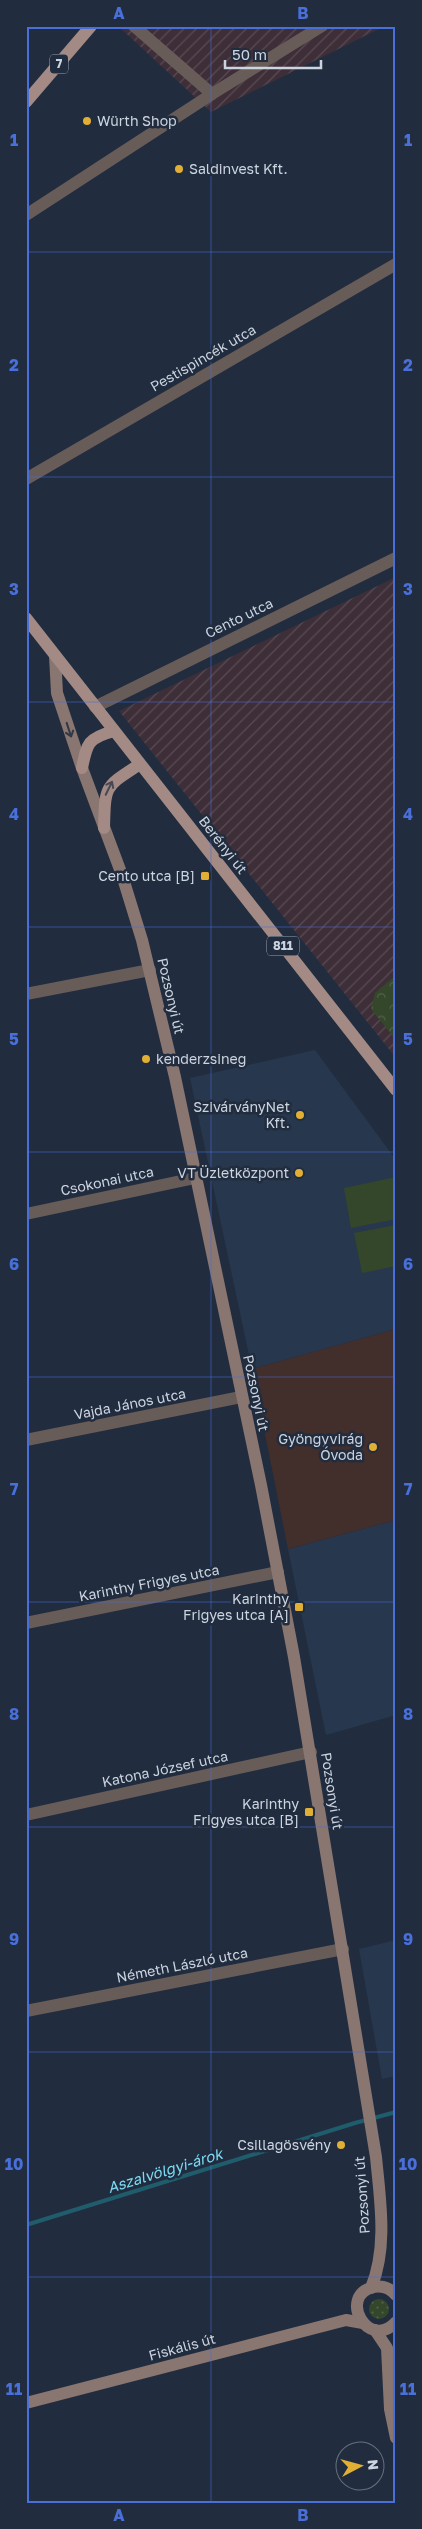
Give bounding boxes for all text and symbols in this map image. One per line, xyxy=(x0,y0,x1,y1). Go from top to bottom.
text: A xyxy=(113,3,125,23)
text: B xyxy=(297,3,309,23)
scale bar xyxy=(225,38,321,70)
text: 50 m xyxy=(232,45,267,63)
road number: 7 xyxy=(50,54,68,74)
place label: Würth Shop xyxy=(97,112,177,129)
marker: Würth Shop xyxy=(81,115,93,127)
text: 1 xyxy=(10,130,18,150)
text: 1 xyxy=(404,130,412,150)
place label: Saldinvest Kft. xyxy=(189,160,288,177)
marker: Saldinvest Kft. xyxy=(173,163,185,175)
street label: Pestispincék utca xyxy=(147,320,259,395)
text: 2 xyxy=(9,355,19,375)
text: 2 xyxy=(403,355,413,375)
text: 3 xyxy=(9,579,19,599)
text: 3 xyxy=(403,579,413,599)
street label: Cento utca xyxy=(202,594,275,641)
one-way arrow xyxy=(65,722,75,738)
one-way arrow xyxy=(105,781,115,796)
text: 4 xyxy=(9,804,19,824)
text: 4 xyxy=(403,804,413,824)
street label: Berényi út xyxy=(196,812,251,877)
place label: Cento utca [B] xyxy=(98,867,195,884)
marker: Cento utca [B] xyxy=(199,870,211,882)
road number: 811 xyxy=(267,936,299,956)
street label: Pozsonyi út xyxy=(154,956,189,1036)
text: 5 xyxy=(9,1029,19,1049)
text: 5 xyxy=(403,1029,413,1049)
place label: kenderzsineg xyxy=(156,1050,246,1067)
marker: kenderzsineg xyxy=(140,1053,152,1065)
place label: SzivárványNet Kft. xyxy=(193,1098,290,1131)
marker: SzivárványNet Kft. xyxy=(294,1109,306,1121)
street label: Csokonai utca xyxy=(59,1162,155,1199)
place label: VT Üzletközpont xyxy=(177,1164,289,1181)
marker: VT Üzletközpont xyxy=(293,1167,305,1179)
text: 6 xyxy=(9,1254,19,1274)
text: 6 xyxy=(403,1254,413,1274)
street label: Pozsonyi út xyxy=(240,1353,273,1433)
street label: Vajda János utca xyxy=(73,1384,187,1423)
place label: Gyöngyvirág Óvoda xyxy=(278,1430,363,1463)
marker: Gyöngyvirág Óvoda xyxy=(367,1441,379,1453)
text: 7 xyxy=(10,1479,19,1499)
text: 7 xyxy=(404,1479,413,1499)
street label: Karinthy Frigyes utca xyxy=(77,1561,221,1604)
place label: Karinthy Frigyes utca [A] xyxy=(183,1590,289,1623)
marker: Karinthy Frigyes utca [A] xyxy=(293,1601,305,1613)
text: 8 xyxy=(9,1704,19,1724)
text: 8 xyxy=(403,1704,413,1724)
street label: Katona József utca xyxy=(100,1747,229,1790)
street label: Pozsonyi út xyxy=(318,1751,347,1831)
place label: Karinthy Frigyes utca [B] xyxy=(193,1795,299,1828)
marker: Karinthy Frigyes utca [B] xyxy=(303,1806,315,1818)
text: 9 xyxy=(9,1929,19,1949)
text: 9 xyxy=(403,1929,413,1949)
street label: Németh László utca xyxy=(115,1943,249,1986)
place label: Csillagösvény xyxy=(237,2136,331,2153)
marker: Csillagösvény xyxy=(335,2139,347,2151)
water label: Aszalvölgyi-árok xyxy=(105,2144,226,2197)
text: 10 xyxy=(5,2154,23,2174)
text: 10 xyxy=(399,2154,417,2174)
street label: Pozsonyi út xyxy=(350,2156,373,2234)
street label: Fiskális út xyxy=(147,2329,217,2364)
text: 11 xyxy=(6,2379,22,2399)
text: 11 xyxy=(400,2379,416,2399)
north arrow xyxy=(334,2442,384,2492)
text: N xyxy=(364,2458,382,2471)
text: A xyxy=(113,2505,125,2525)
text: B xyxy=(297,2505,309,2525)

